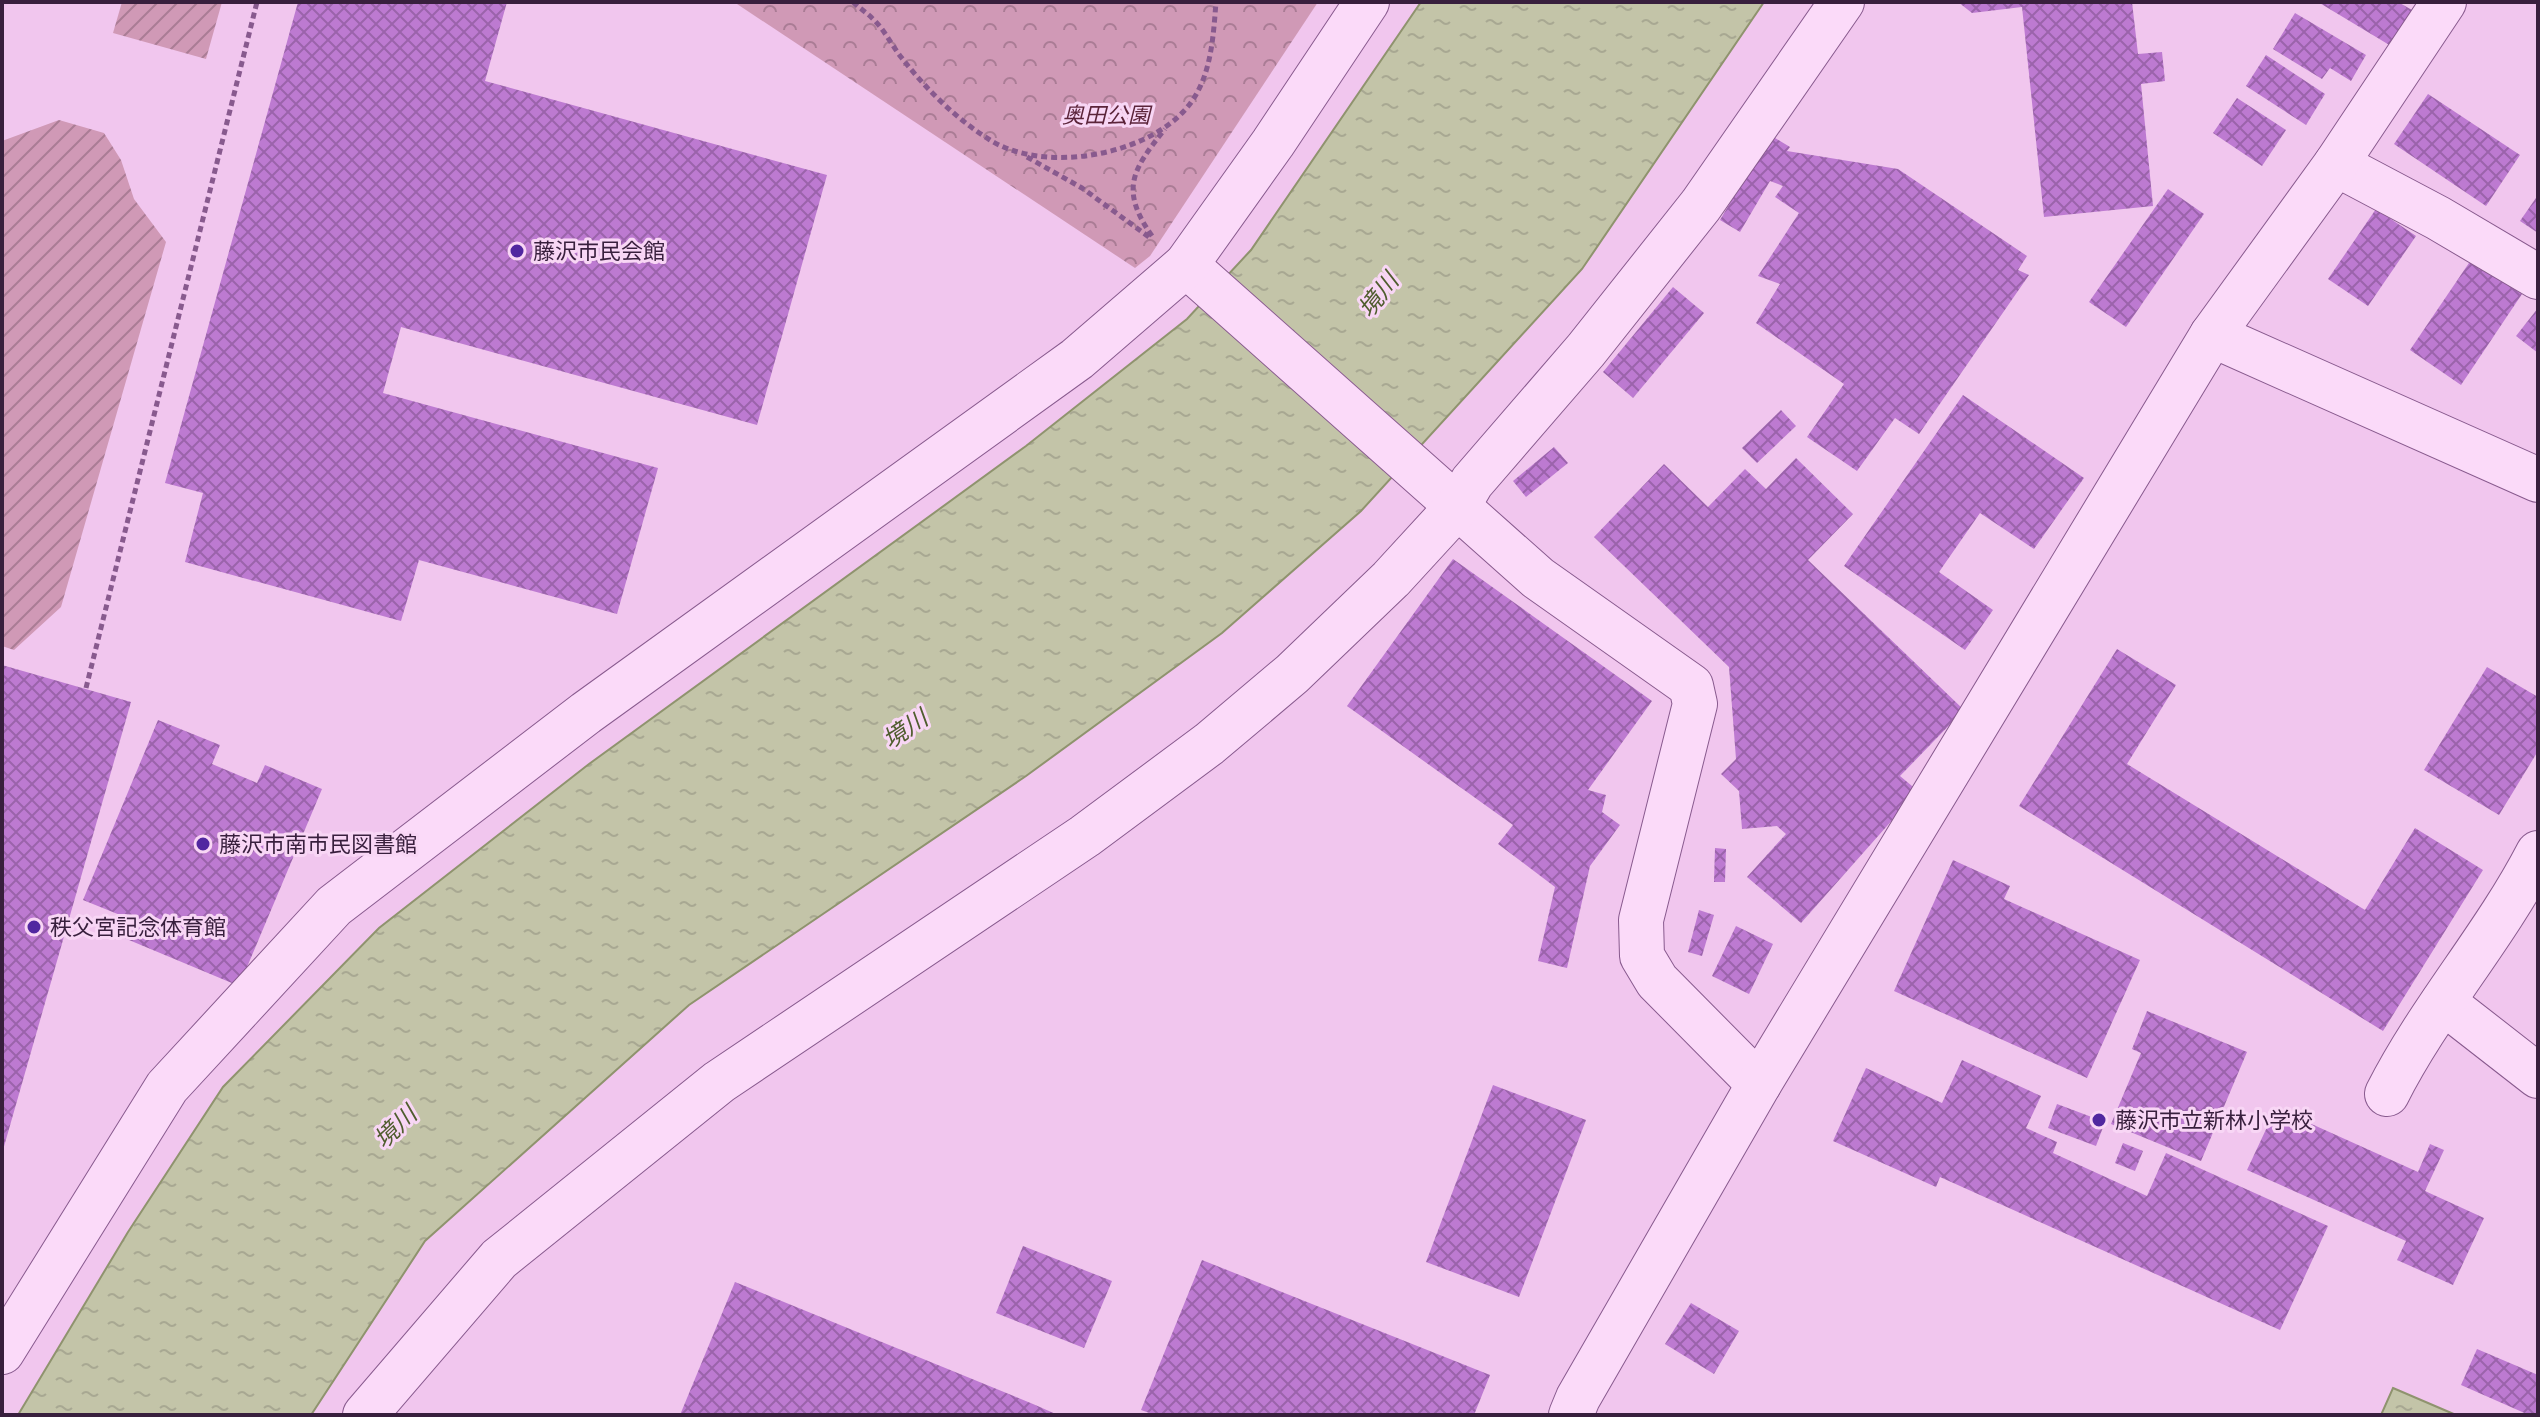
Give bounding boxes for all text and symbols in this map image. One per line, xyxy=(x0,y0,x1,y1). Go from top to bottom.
park label: 奥田公園 xyxy=(1062,100,1153,130)
place label: 藤沢市民会館 xyxy=(533,236,665,266)
marker: 藤沢市民会館 xyxy=(508,242,526,260)
water label: 境川 xyxy=(1350,264,1408,324)
water label: 境川 xyxy=(876,700,937,756)
place label: 藤沢市南市民図書館 xyxy=(219,829,417,859)
marker: 藤沢市南市民図書館 xyxy=(194,835,212,853)
place label: 秩父宮記念体育館 xyxy=(50,912,226,942)
marker: 秩父宮記念体育館 xyxy=(25,918,43,936)
water label: 境川 xyxy=(366,1096,426,1156)
place label: 藤沢市立新林小学校 xyxy=(2115,1105,2313,1135)
marker: 藤沢市立新林小学校 xyxy=(2090,1111,2108,1129)

